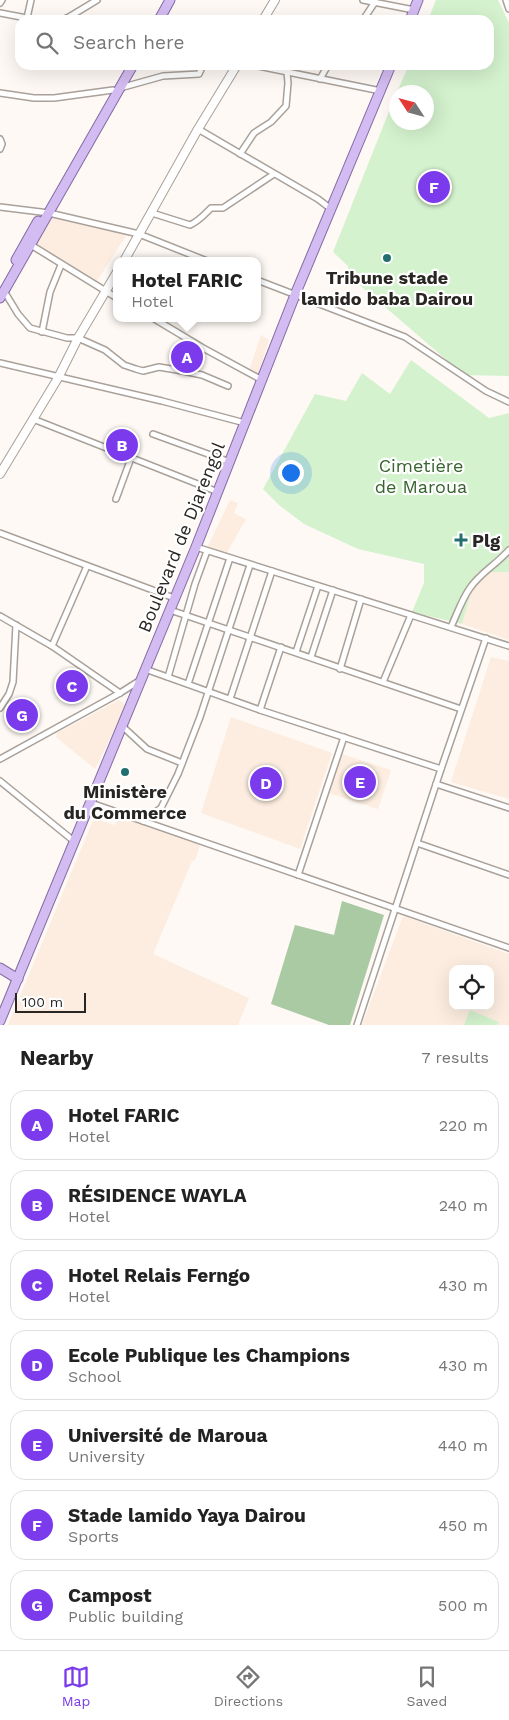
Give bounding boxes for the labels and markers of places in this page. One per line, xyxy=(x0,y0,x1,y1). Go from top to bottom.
pin: F xyxy=(418,168,450,206)
marker: Tribune stade lamido baba Dairou xyxy=(381,252,393,264)
place label: Tribune stade lamido baba Dairou xyxy=(301,267,473,309)
pin: A xyxy=(171,338,203,376)
pin: B xyxy=(106,426,138,464)
place label: Plg xyxy=(472,530,501,551)
marker: Plg xyxy=(454,533,468,547)
pin: C xyxy=(56,667,88,705)
pin: G xyxy=(6,696,38,734)
pin: E xyxy=(344,763,376,801)
pin: D xyxy=(250,764,282,802)
marker: Ministère du Commerce xyxy=(119,766,131,778)
place label: Ministère du Commerce xyxy=(63,781,187,823)

